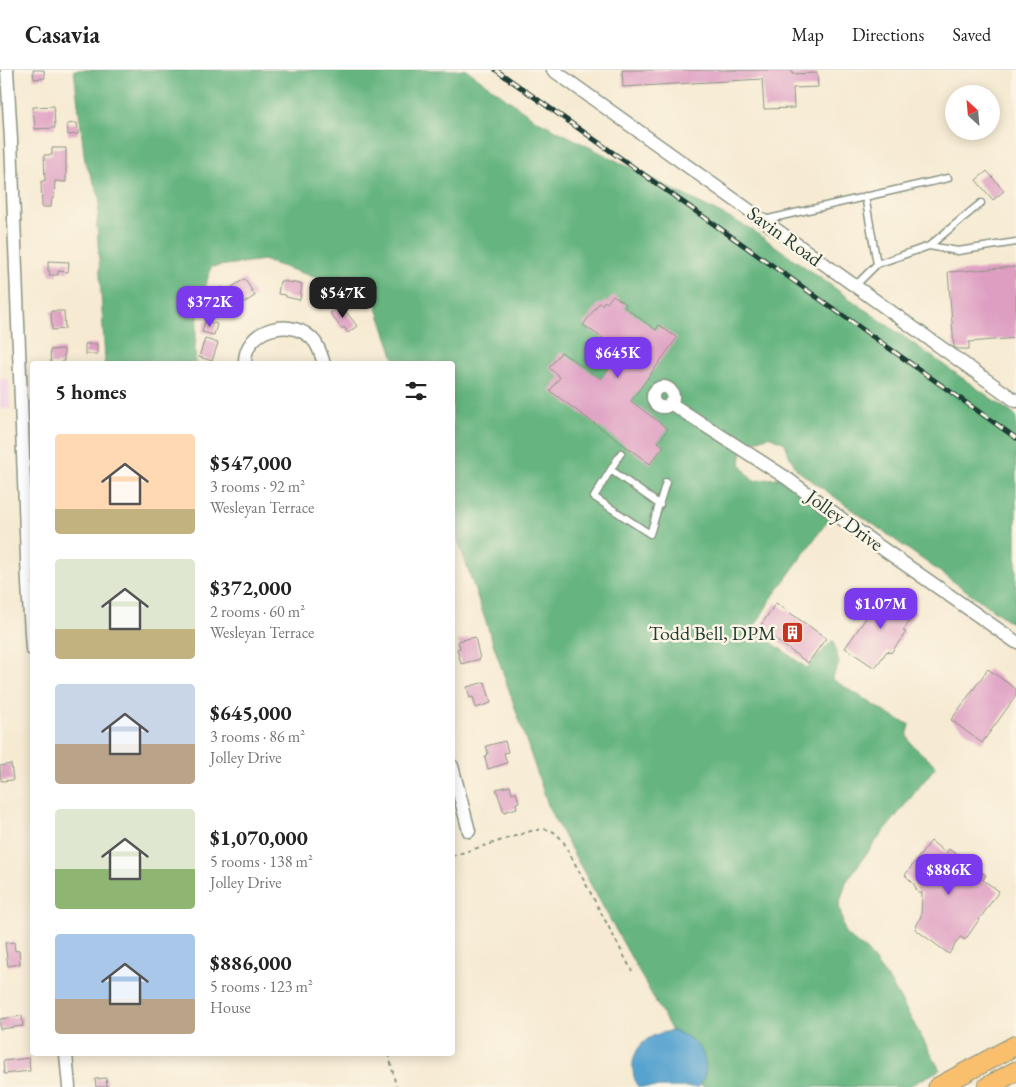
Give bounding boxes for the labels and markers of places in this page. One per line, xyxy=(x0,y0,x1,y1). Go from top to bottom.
pin: $547K xyxy=(308,276,378,319)
pin: $372K xyxy=(175,286,245,328)
pin: $645K xyxy=(583,336,653,379)
pin: $1.07M xyxy=(840,588,922,630)
place label: Todd Bell, DPM xyxy=(649,620,776,646)
building icon: Todd Bell, DPM xyxy=(780,621,804,645)
pin: $886K xyxy=(914,854,984,896)

